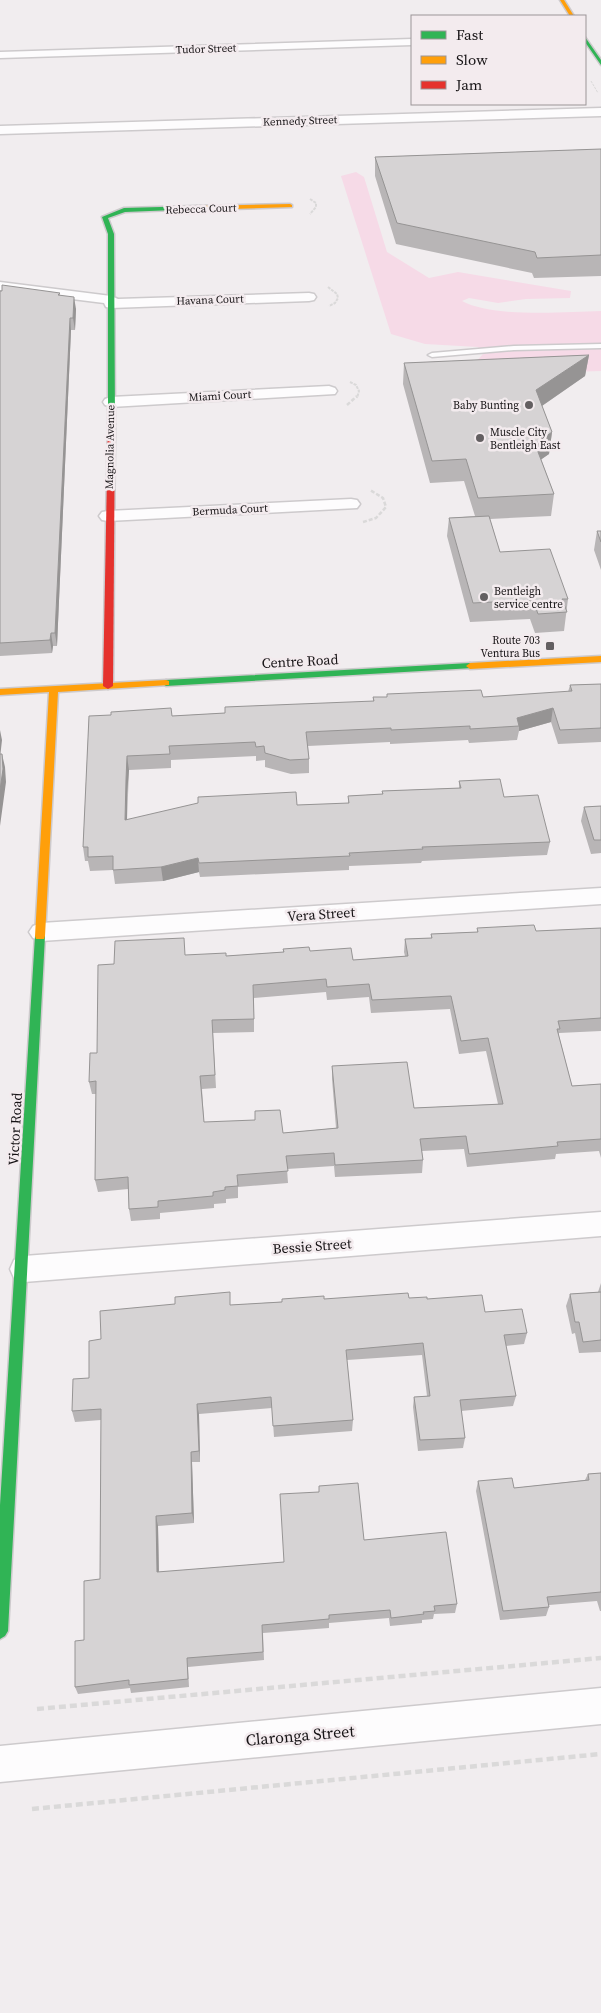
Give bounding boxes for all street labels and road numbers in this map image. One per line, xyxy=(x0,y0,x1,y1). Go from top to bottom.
street label: Tudor Street xyxy=(175,40,237,58)
street label: Kennedy Street xyxy=(263,112,338,130)
street label: Rebecca Court xyxy=(165,200,237,218)
street label: Havana Court xyxy=(176,291,244,309)
street label: Miami Court xyxy=(189,387,252,405)
street label: Magnolia Avenue xyxy=(102,404,118,489)
street label: Bermuda Court xyxy=(192,501,268,519)
street label: Centre Road xyxy=(261,649,339,673)
street label: Vera Street xyxy=(286,902,356,926)
street label: Victor Road xyxy=(3,1092,27,1166)
street label: Bessie Street xyxy=(272,1233,352,1259)
street label: Claronga Street xyxy=(245,1719,356,1751)

